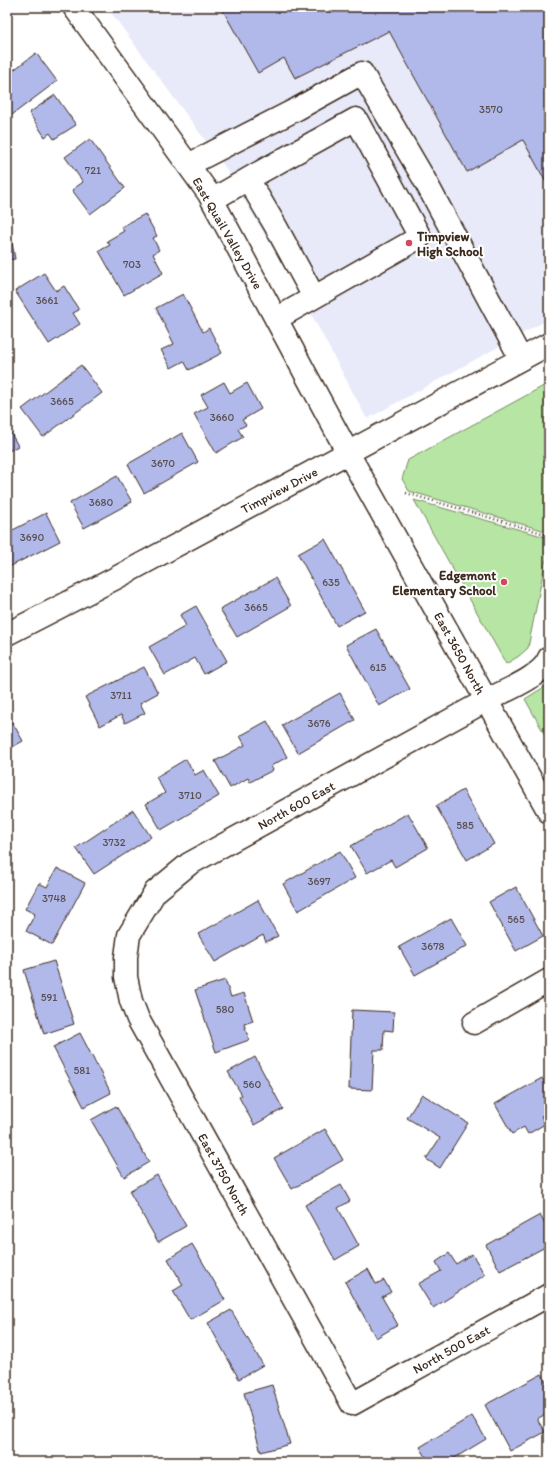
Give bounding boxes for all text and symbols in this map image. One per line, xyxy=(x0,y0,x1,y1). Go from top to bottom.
house number: 3570 xyxy=(479,103,503,116)
house number: 721 xyxy=(85,164,101,177)
street label: East Quail Valley Drive xyxy=(189,175,266,292)
place label: Timpview High School xyxy=(416,229,483,260)
marker: Timpview High School xyxy=(404,238,414,248)
house number: 703 xyxy=(123,258,141,271)
house number: 3661 xyxy=(36,294,58,307)
house number: 3665 xyxy=(50,395,74,408)
house number: 3660 xyxy=(210,411,234,424)
house number: 3670 xyxy=(151,457,175,470)
street label: Timpview Drive xyxy=(238,464,320,517)
house number: 3680 xyxy=(89,496,114,509)
house number: 3690 xyxy=(20,531,44,544)
place label: Edgemont Elementary School xyxy=(392,568,496,599)
house number: 635 xyxy=(322,576,340,589)
marker: Edgemont Elementary School xyxy=(499,577,509,587)
house number: 3665 xyxy=(244,601,268,614)
street label: East 3650 North xyxy=(431,610,488,697)
house number: 615 xyxy=(370,661,387,674)
house number: 3711 xyxy=(110,689,132,702)
house number: 3676 xyxy=(307,717,331,730)
street label: North 600 East xyxy=(255,778,337,833)
house number: 3710 xyxy=(178,789,202,802)
house number: 585 xyxy=(456,819,474,832)
house number: 3732 xyxy=(102,836,126,849)
house number: 3697 xyxy=(307,875,331,888)
house number: 3748 xyxy=(42,892,66,905)
house number: 565 xyxy=(507,913,525,926)
house number: 3678 xyxy=(421,940,445,953)
house number: 591 xyxy=(41,991,57,1004)
house number: 580 xyxy=(216,1003,235,1016)
house number: 581 xyxy=(74,1064,90,1077)
house number: 560 xyxy=(243,1078,261,1091)
street label: East 3750 North xyxy=(195,1131,252,1218)
street label: North 500 East xyxy=(410,1322,492,1377)

